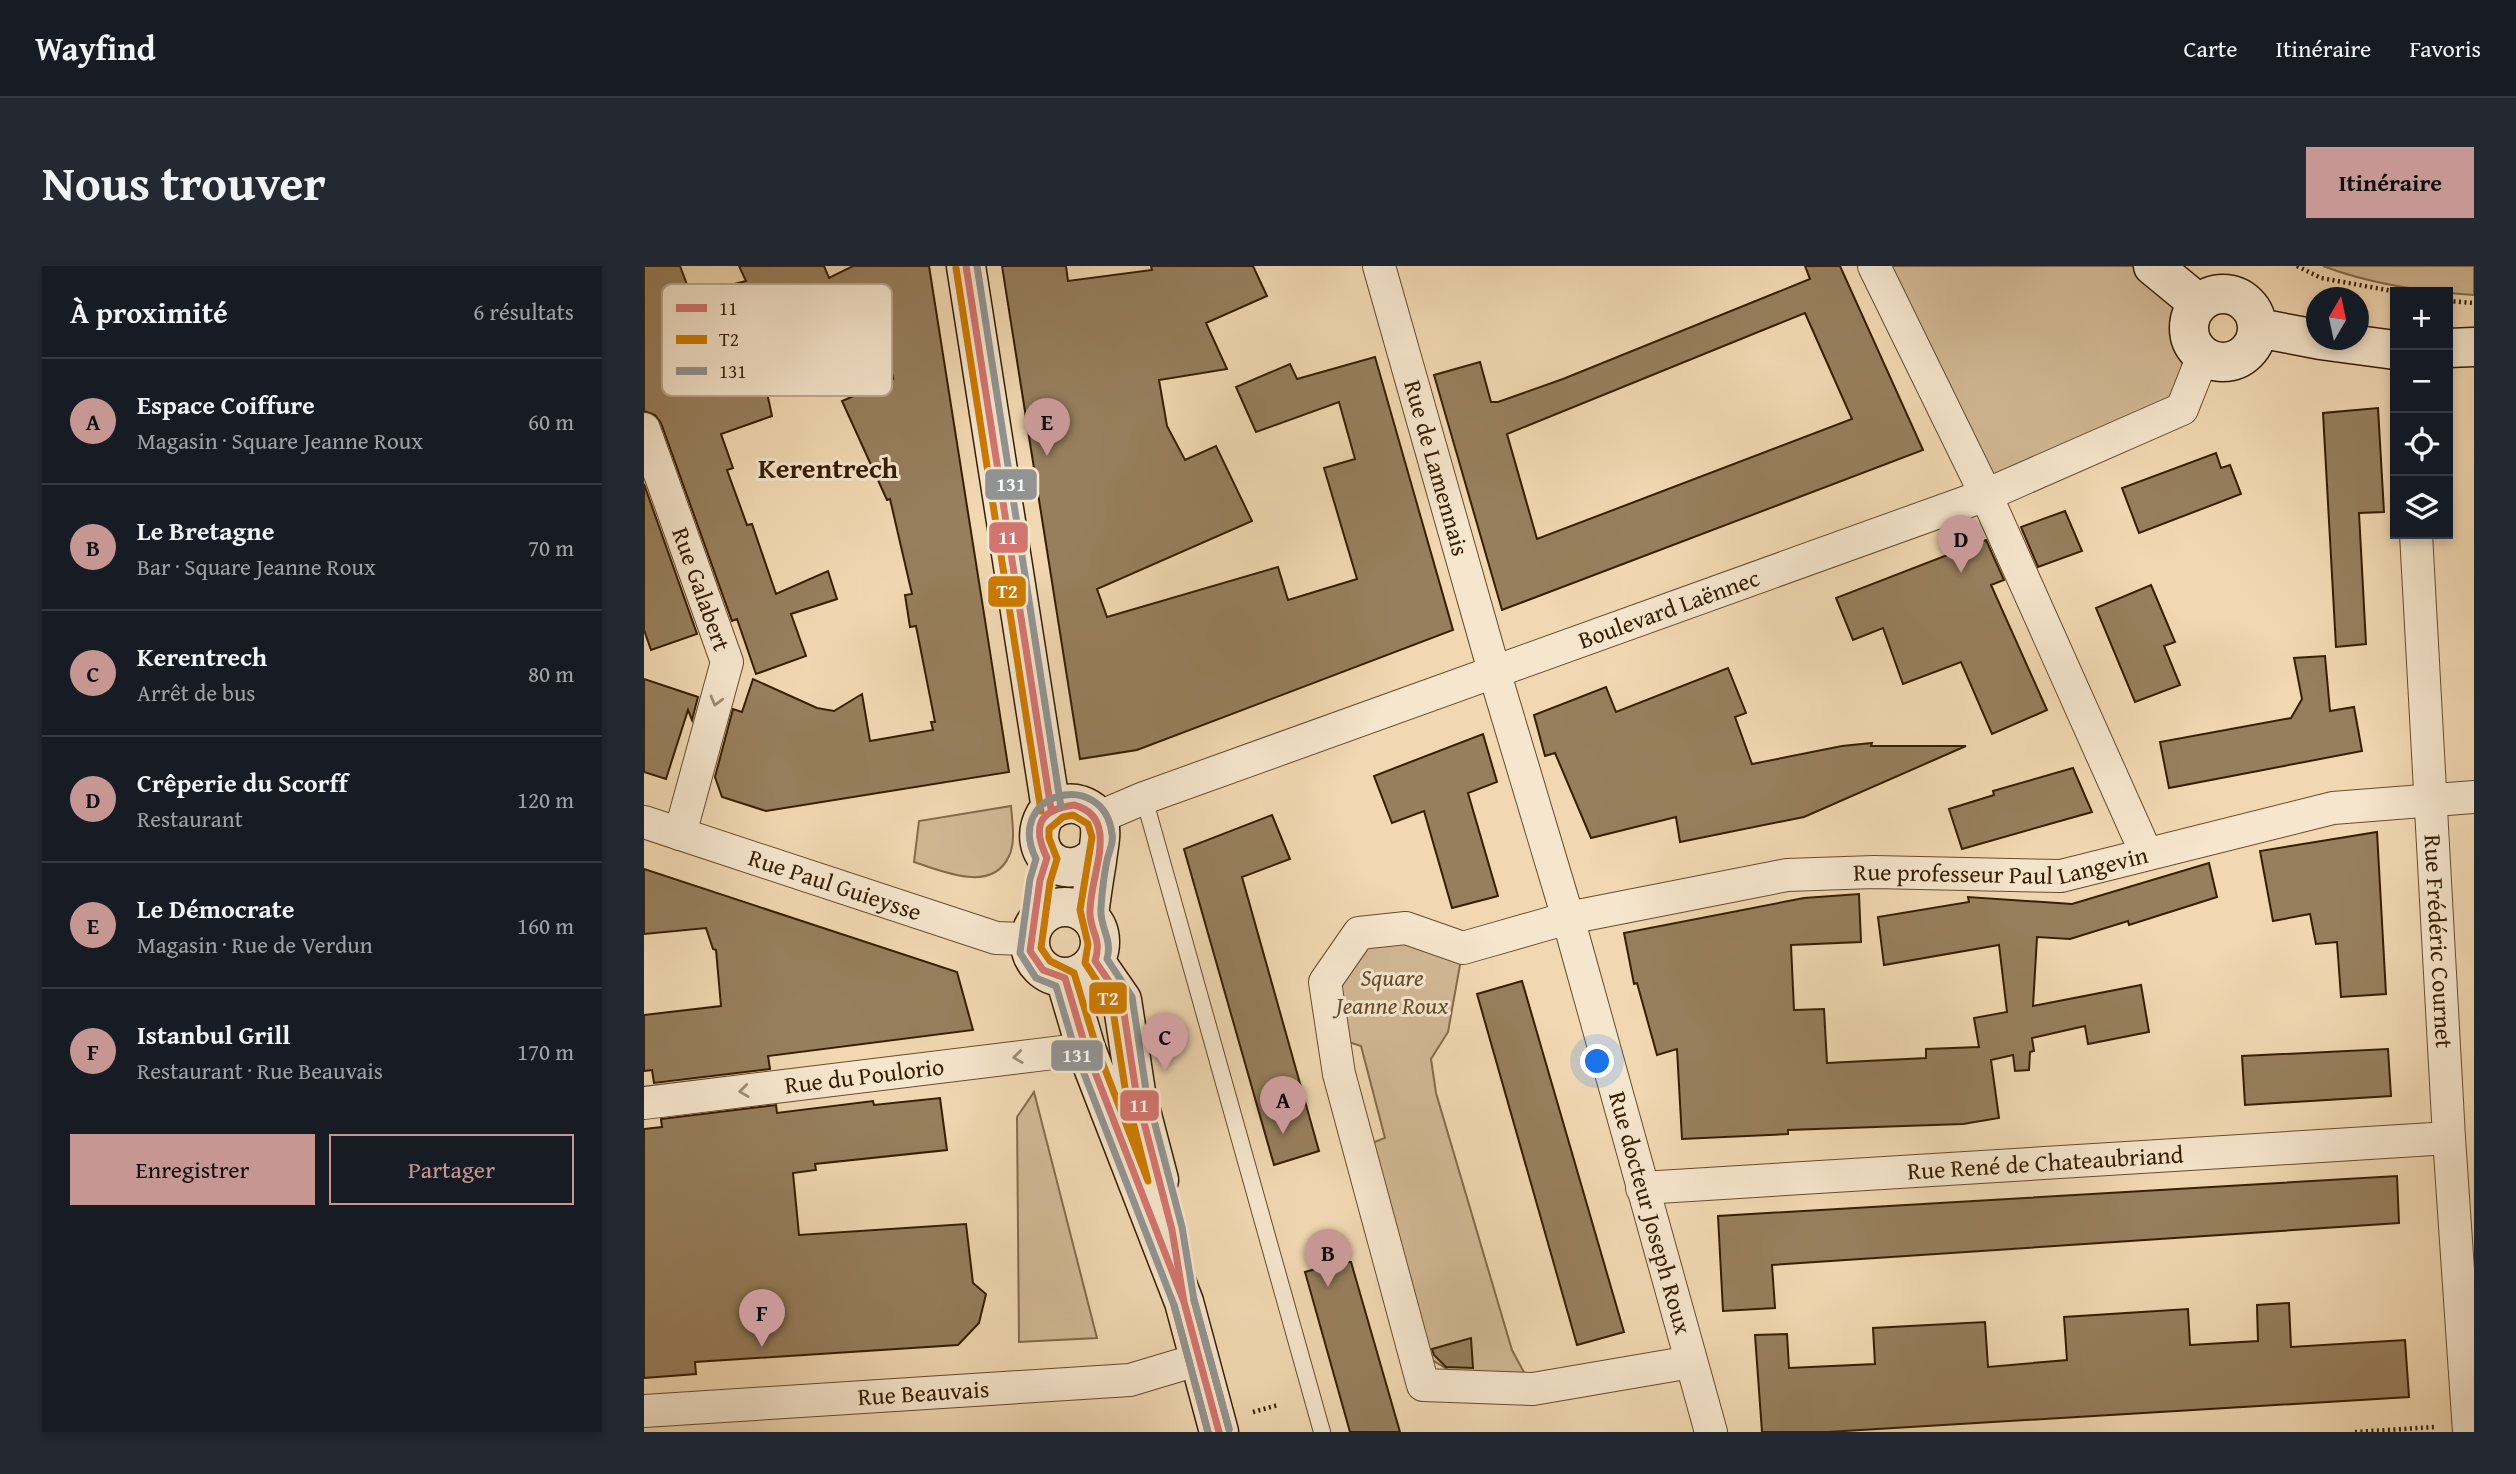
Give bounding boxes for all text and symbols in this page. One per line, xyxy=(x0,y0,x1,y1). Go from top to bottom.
text: Wayfind xyxy=(35,24,156,72)
text: Carte xyxy=(2184,31,2238,66)
text: Itinéraire xyxy=(2276,31,2371,66)
text: Favoris xyxy=(2409,31,2481,66)
text: Nous trouver xyxy=(42,146,326,218)
button: Itinéraire xyxy=(2306,147,2474,218)
legend xyxy=(662,284,892,396)
north arrow xyxy=(2306,287,2369,350)
map controls xyxy=(2390,287,2453,539)
button: + xyxy=(2390,287,2453,350)
text: À proximité xyxy=(70,290,228,334)
text: 11 xyxy=(719,294,737,322)
text: 6 résultats xyxy=(473,295,574,328)
text: T2 xyxy=(719,325,739,353)
button: − xyxy=(2390,350,2453,413)
text: 131 xyxy=(719,357,746,385)
street label: Rue de Lamennais xyxy=(1395,376,1478,560)
text: Espace Coiffure xyxy=(137,385,315,424)
pin: E xyxy=(1024,398,1070,456)
text: A xyxy=(86,405,100,438)
text: 60 m xyxy=(528,405,574,438)
button: locate xyxy=(2390,413,2453,476)
text: Magasin · Square Jeanne Roux xyxy=(137,424,423,457)
district label: Kerentrech xyxy=(758,447,898,488)
line badge: 131 xyxy=(984,468,1038,501)
text: 131 xyxy=(996,470,1026,498)
button: layers xyxy=(2390,476,2453,539)
text: Le Bretagne xyxy=(137,511,274,550)
pin: D xyxy=(1938,515,1984,573)
line badge: 11 xyxy=(988,521,1029,554)
street label: Rue Galabert xyxy=(663,522,740,656)
text: 11 xyxy=(998,523,1018,551)
text: B xyxy=(86,531,100,564)
text: 70 m xyxy=(528,531,574,564)
text: Bar · Square Jeanne Roux xyxy=(137,550,376,583)
street label: Boulevard Laënnec xyxy=(1573,560,1765,657)
line badge: T2 xyxy=(987,575,1027,608)
text: T2 xyxy=(996,577,1018,605)
text: Kerentrech xyxy=(137,637,267,676)
text: C xyxy=(86,657,100,690)
text: 80 m xyxy=(528,657,574,690)
text: Arrêt de bus xyxy=(137,676,256,709)
one-way arrow xyxy=(710,695,725,707)
text: Crêperie du Scorff xyxy=(137,763,348,802)
text: D xyxy=(86,783,100,816)
text: 120 m xyxy=(517,783,574,816)
text: Restaurant xyxy=(137,802,243,835)
street label: Rue Frédéric Cournet xyxy=(2415,833,2462,1050)
street label: Rue professeur Paul Langevin xyxy=(1853,837,2152,893)
street label: Rue Paul Guieysse xyxy=(744,840,926,929)
text: Le Démocrate xyxy=(137,889,294,928)
text: E xyxy=(87,909,99,942)
text: 160 m xyxy=(517,909,574,942)
text: Magasin · Rue de Verdun xyxy=(137,928,373,961)
park label: Square Jeanne Roux xyxy=(1332,960,1449,1023)
line badge: T2 xyxy=(1088,981,1128,1015)
text: T2 xyxy=(1097,984,1119,1012)
pin: C xyxy=(1142,1013,1188,1071)
text: Istanbul Grill xyxy=(137,1015,290,1054)
text: F xyxy=(87,1035,99,1068)
text: 170 m xyxy=(517,1035,574,1068)
line badge: 131 xyxy=(1050,1039,1104,1072)
text: 131 xyxy=(1062,1041,1092,1069)
your location xyxy=(1580,1044,1614,1078)
street label: Rue du Poulorio xyxy=(783,1048,946,1103)
one-way arrow xyxy=(1013,1050,1024,1065)
text: Restaurant · Rue Beauvais xyxy=(137,1054,383,1087)
pin: A xyxy=(1260,1076,1306,1134)
one-way arrow xyxy=(738,1083,750,1098)
street label: Rue docteur Joseph Roux xyxy=(1600,1087,1701,1339)
line badge: 11 xyxy=(1119,1089,1160,1122)
text: 11 xyxy=(1129,1091,1149,1119)
button: Enregistrer xyxy=(70,1134,315,1205)
button: Partager xyxy=(329,1134,574,1205)
street label: Rue René de Chateaubriand xyxy=(1906,1136,2184,1189)
pin: B xyxy=(1305,1229,1351,1287)
pin: F xyxy=(739,1289,785,1347)
street label: Rue Beauvais xyxy=(857,1371,990,1414)

